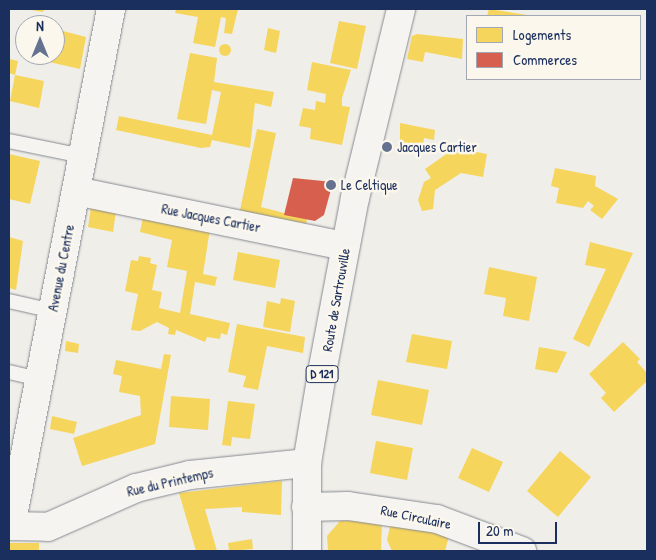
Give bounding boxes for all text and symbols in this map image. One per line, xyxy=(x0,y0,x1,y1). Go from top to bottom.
north arrow xyxy=(15,15,65,65)
legend xyxy=(466,15,641,80)
text: N xyxy=(36,16,44,35)
text: Logements xyxy=(513,24,571,45)
text: Commerces xyxy=(513,49,577,70)
place label: Jacques Cartier xyxy=(397,139,477,155)
marker: Jacques Cartier xyxy=(381,141,393,153)
place label: Le Celtique xyxy=(341,177,398,193)
marker: Le Celtique xyxy=(325,179,337,191)
street label: Rue Jacques Cartier xyxy=(160,200,262,236)
street label: Avenue du Centre xyxy=(44,223,78,313)
street label: Route de Sartrouville xyxy=(319,247,353,353)
road number: D 121 xyxy=(304,364,340,384)
street label: Rue du Printemps xyxy=(125,464,215,500)
street label: Rue Circulaire xyxy=(379,501,453,533)
scale bar xyxy=(481,512,560,544)
text: 20 m xyxy=(486,520,513,541)

